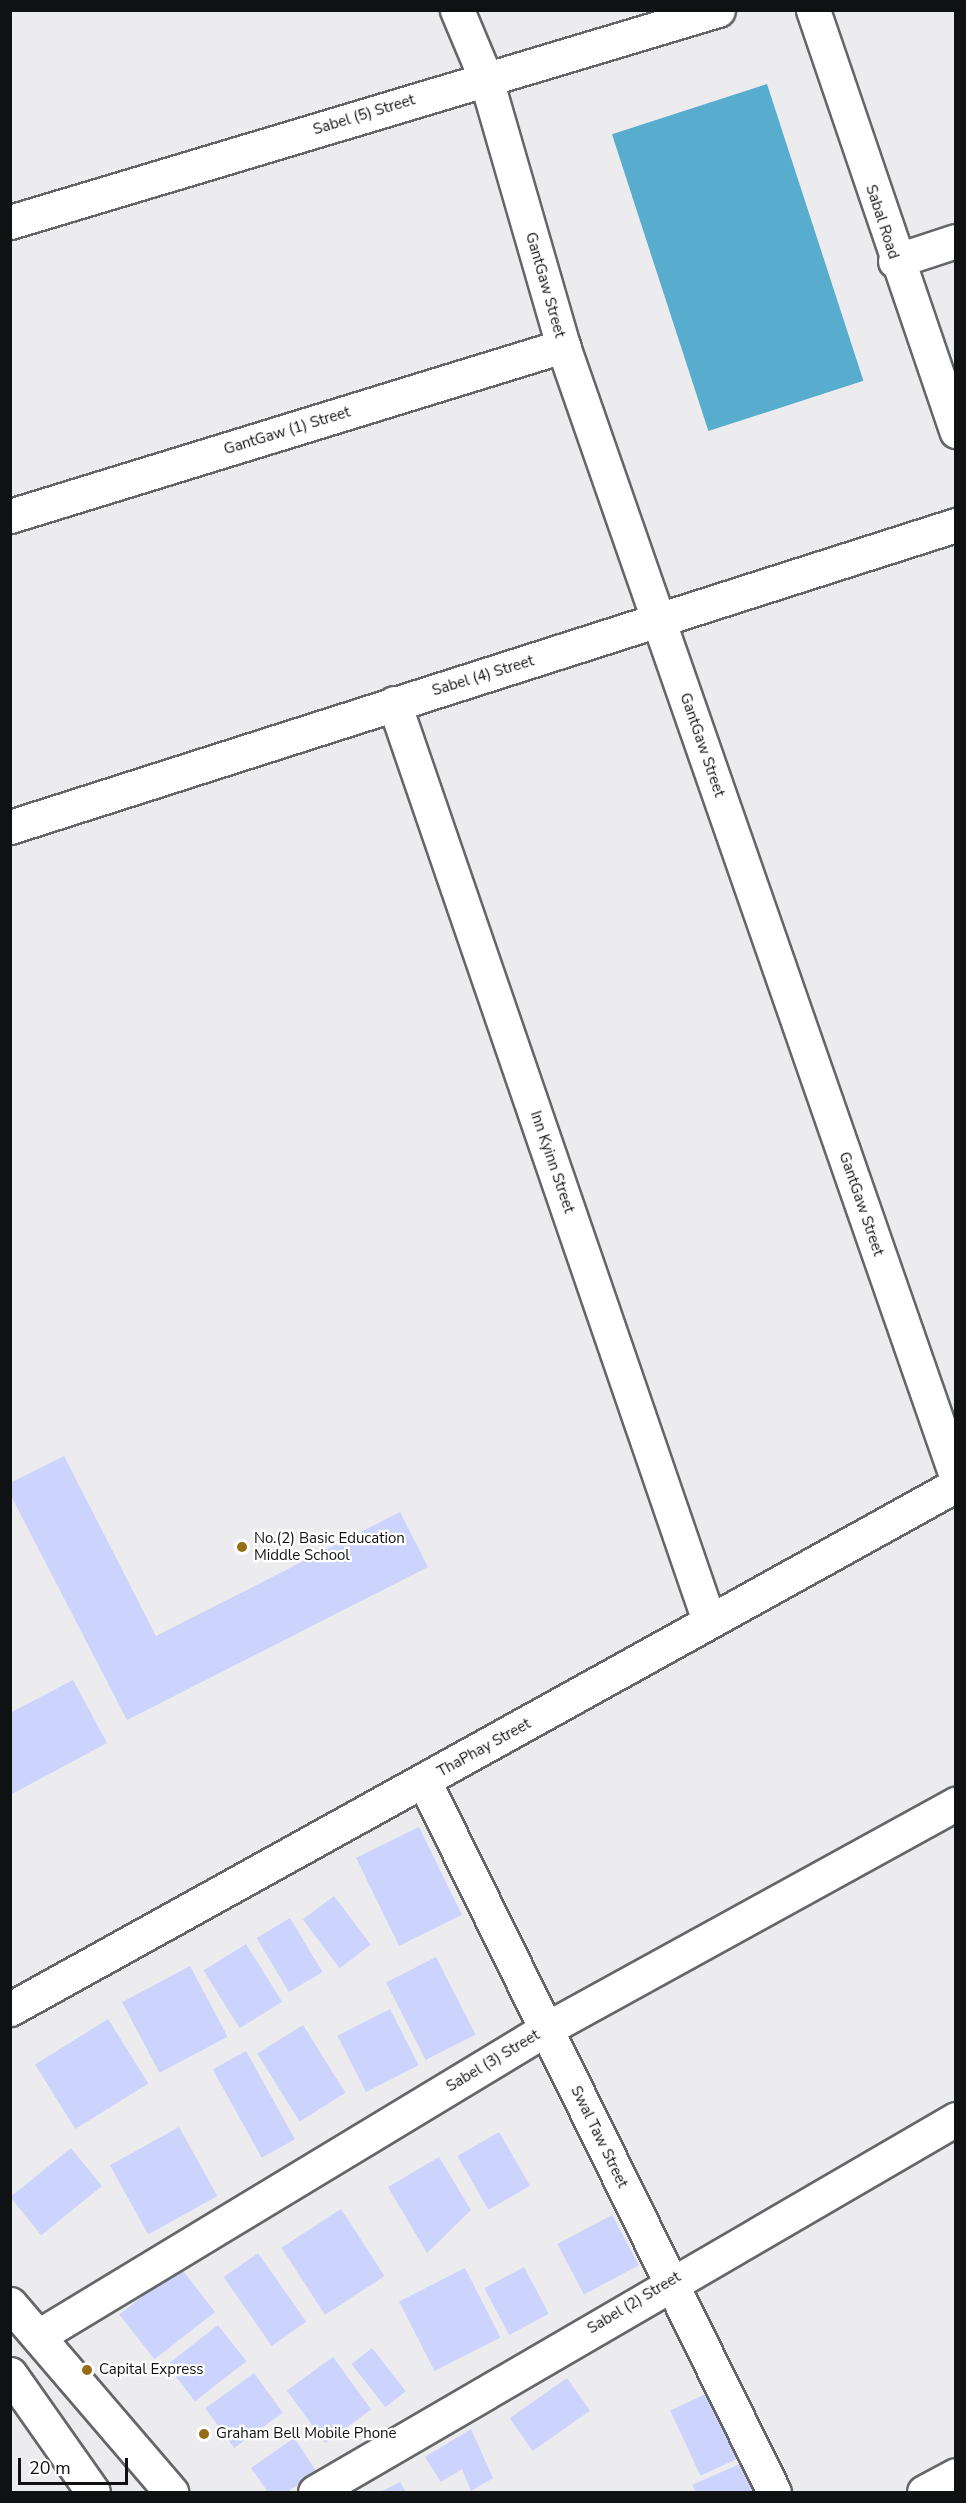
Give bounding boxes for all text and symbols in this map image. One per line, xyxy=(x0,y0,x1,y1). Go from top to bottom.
street label: Sabel (5) Street xyxy=(311,91,417,139)
street label: Sabal Road xyxy=(862,183,902,261)
street label: GantGaw Street xyxy=(521,230,569,340)
street label: GantGaw (1) Street xyxy=(222,403,352,459)
street label: Sabel (4) Street xyxy=(430,652,536,700)
street label: GantGaw Street xyxy=(676,691,728,799)
street label: Inn Kyinn Street xyxy=(526,1109,578,1215)
street label: GantGaw Street xyxy=(835,1150,887,1258)
place label: No.(2) Basic Education Middle School xyxy=(254,1529,405,1564)
marker: No.(2) Basic Education Middle School xyxy=(235,1540,249,1554)
street label: ThaPhay Street xyxy=(434,1715,534,1781)
street label: Sabel (3) Street xyxy=(443,2026,543,2096)
street label: Swal Taw Street xyxy=(567,2083,631,2191)
street label: Sabel (2) Street xyxy=(584,2268,684,2338)
place label: Capital Express xyxy=(99,2361,204,2379)
marker: Capital Express xyxy=(80,2363,94,2377)
place label: Graham Bell Mobile Phone xyxy=(216,2425,397,2443)
marker: Graham Bell Mobile Phone xyxy=(197,2427,211,2441)
scale bar xyxy=(21,2446,130,2484)
text: 20 m xyxy=(29,2456,71,2480)

